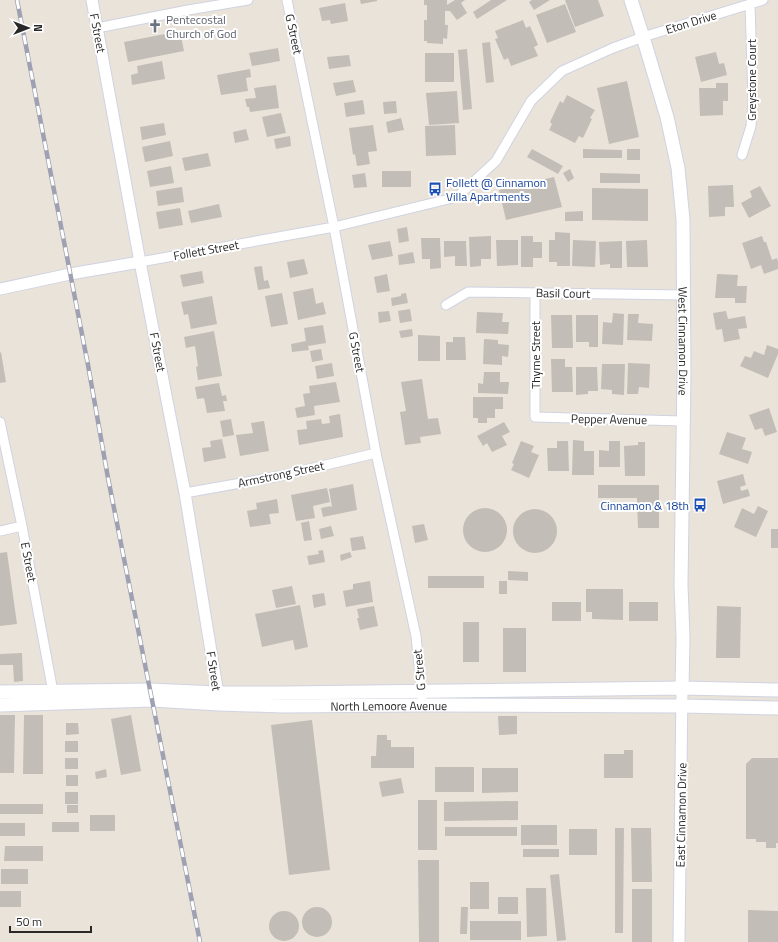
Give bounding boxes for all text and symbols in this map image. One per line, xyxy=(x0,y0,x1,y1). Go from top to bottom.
street label: Eton Drive xyxy=(663,5,719,39)
north arrow xyxy=(8,8,48,48)
place label: Pentecostal Church of God xyxy=(166,10,237,43)
street label: F Street xyxy=(85,12,111,55)
street label: G Street xyxy=(280,12,308,57)
church icon: Pentecostal Church of God xyxy=(147,18,163,34)
text: N xyxy=(30,24,46,32)
street label: Greystone Court xyxy=(742,38,761,121)
place label: Follett @ Cinnamon Villa Apartments xyxy=(446,173,546,206)
bus stop icon: Follett @ Cinnamon Villa Apartments xyxy=(427,181,443,197)
street label: Follett Street xyxy=(172,235,241,265)
street label: Basil Court xyxy=(536,283,591,303)
street label: West Cinnamon Drive xyxy=(674,287,694,396)
street label: Thyme Street xyxy=(526,320,545,389)
street label: G Street xyxy=(344,330,370,375)
street label: F Street xyxy=(145,331,171,374)
street label: Pepper Avenue xyxy=(571,409,647,429)
street label: Armstrong Street xyxy=(236,455,327,492)
place label: Cinnamon & 18th xyxy=(600,496,689,515)
bus stop icon: Cinnamon & 18th xyxy=(692,497,708,513)
street label: E Street xyxy=(16,540,42,584)
street label: G Street xyxy=(407,648,431,691)
street label: F Street xyxy=(201,650,227,693)
street label: North Lemoore Avenue xyxy=(330,695,447,715)
street label: East Cinnamon Drive xyxy=(671,762,691,868)
scale bar xyxy=(10,908,91,934)
text: 50 m xyxy=(16,912,42,931)

